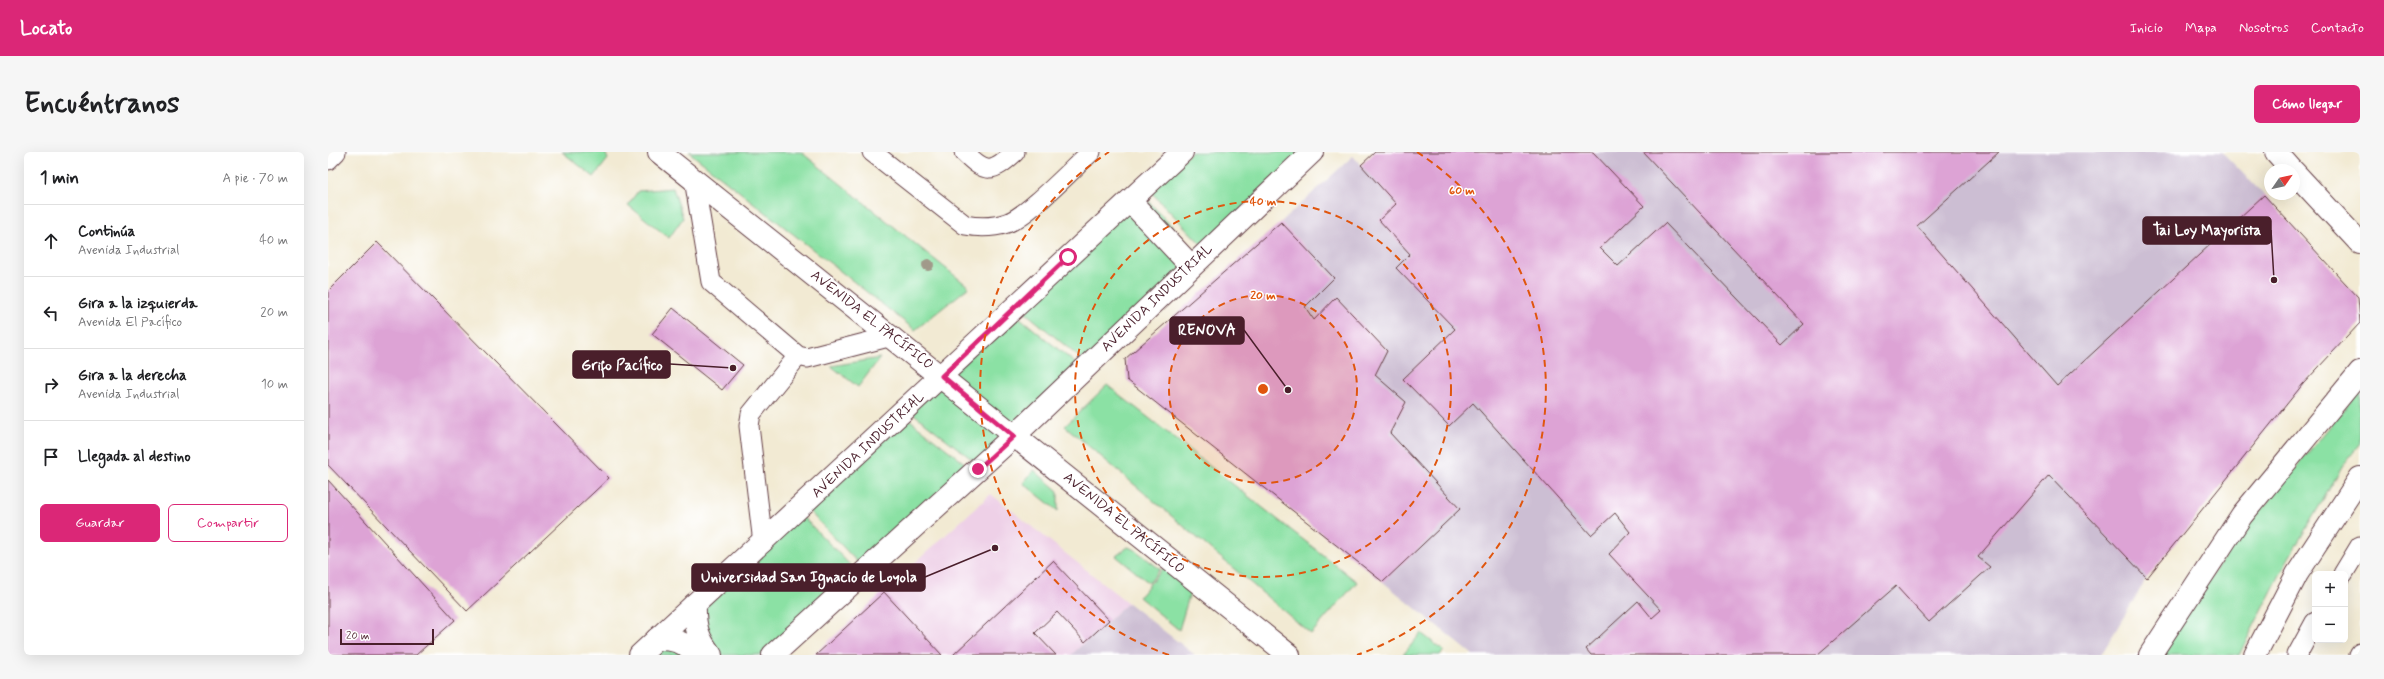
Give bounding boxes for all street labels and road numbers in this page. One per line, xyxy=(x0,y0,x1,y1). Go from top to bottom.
street label: AVENIDA INDUSTRIAL xyxy=(1098,240,1216,356)
street label: AVENIDA EL PACÍFICO xyxy=(807,266,937,374)
street label: AVENIDA INDUSTRIAL xyxy=(808,388,928,502)
street label: AVENIDA EL PACÍFICO xyxy=(1060,468,1188,578)

